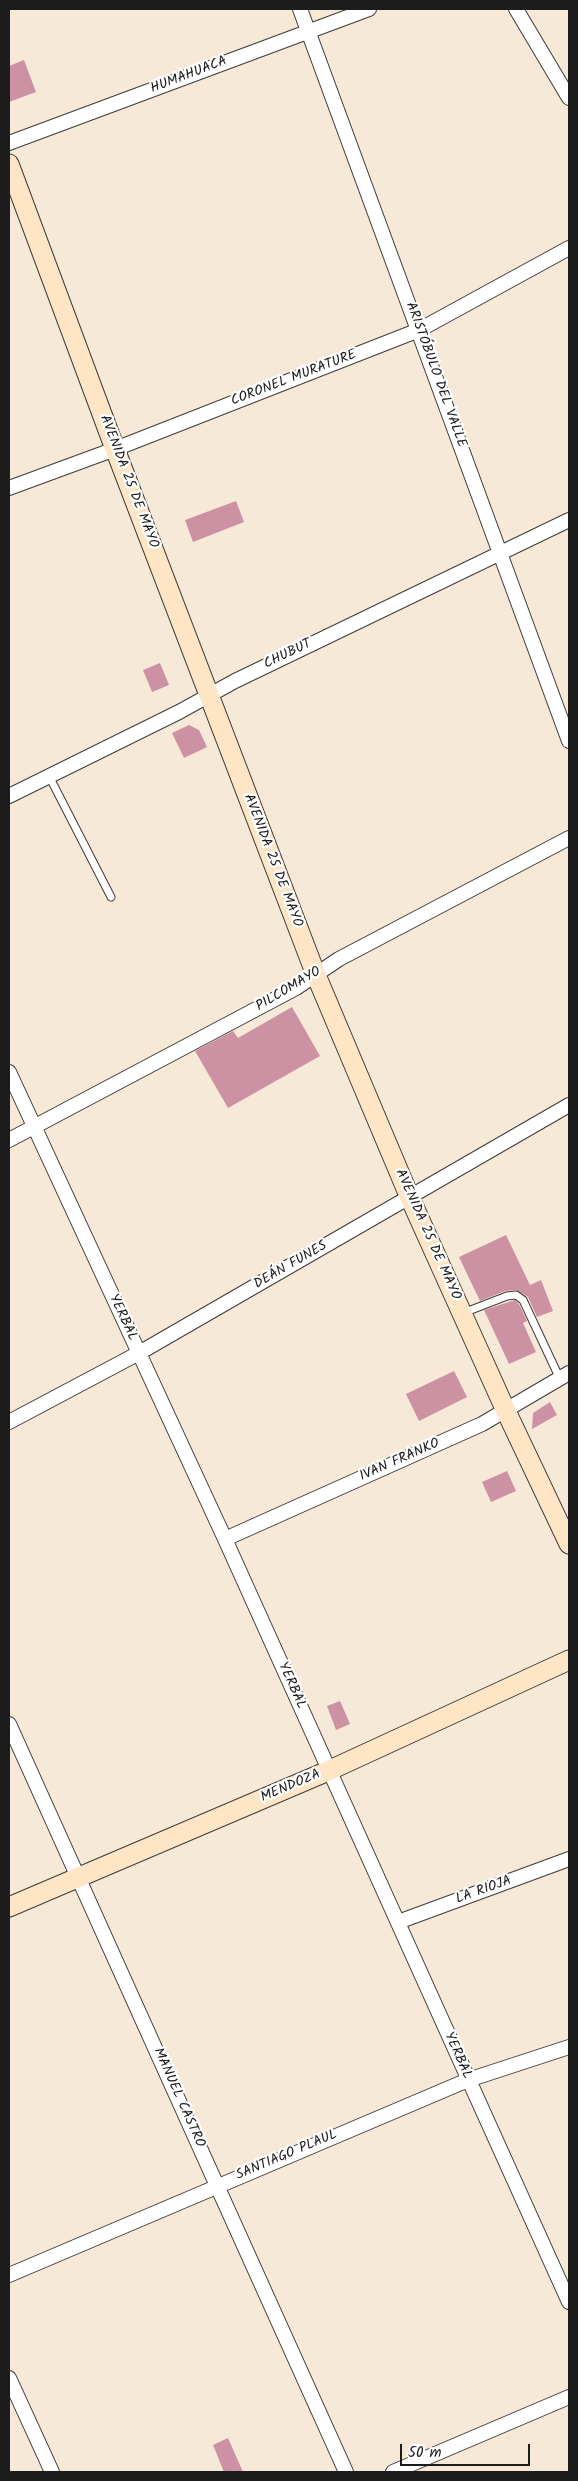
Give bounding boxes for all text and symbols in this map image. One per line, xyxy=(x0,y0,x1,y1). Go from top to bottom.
street label: HUMAHUACA xyxy=(148,54,230,98)
street label: ARISTÓBULO DEL VALLE xyxy=(401,300,469,450)
street label: CORONEL MURATURE xyxy=(229,347,359,411)
street label: AVENIDA 25 DE MAYO xyxy=(95,413,161,551)
street label: CHUBUT xyxy=(261,636,315,674)
street label: AVENIDA 25 DE MAYO xyxy=(239,792,305,930)
street label: PILCOMAYO xyxy=(253,964,325,1016)
street label: AVENIDA 25 DE MAYO xyxy=(391,1167,463,1303)
street label: DEÁN FUNES xyxy=(251,1238,331,1294)
street label: YERBAL xyxy=(104,1292,140,1344)
street label: IVAN FRANKO xyxy=(357,1436,443,1486)
street label: YERBAL xyxy=(273,1660,309,1712)
street label: MENDOZA xyxy=(258,1767,324,1807)
street label: LA RIOJA xyxy=(454,1873,514,1909)
street label: YERBAL xyxy=(439,2030,475,2082)
street label: MANUEL CASTRO xyxy=(148,2046,208,2150)
street label: SANTIAGO PLAUL xyxy=(234,2127,340,2185)
scale bar xyxy=(403,2434,533,2466)
text: 50 m xyxy=(408,2441,442,2465)

